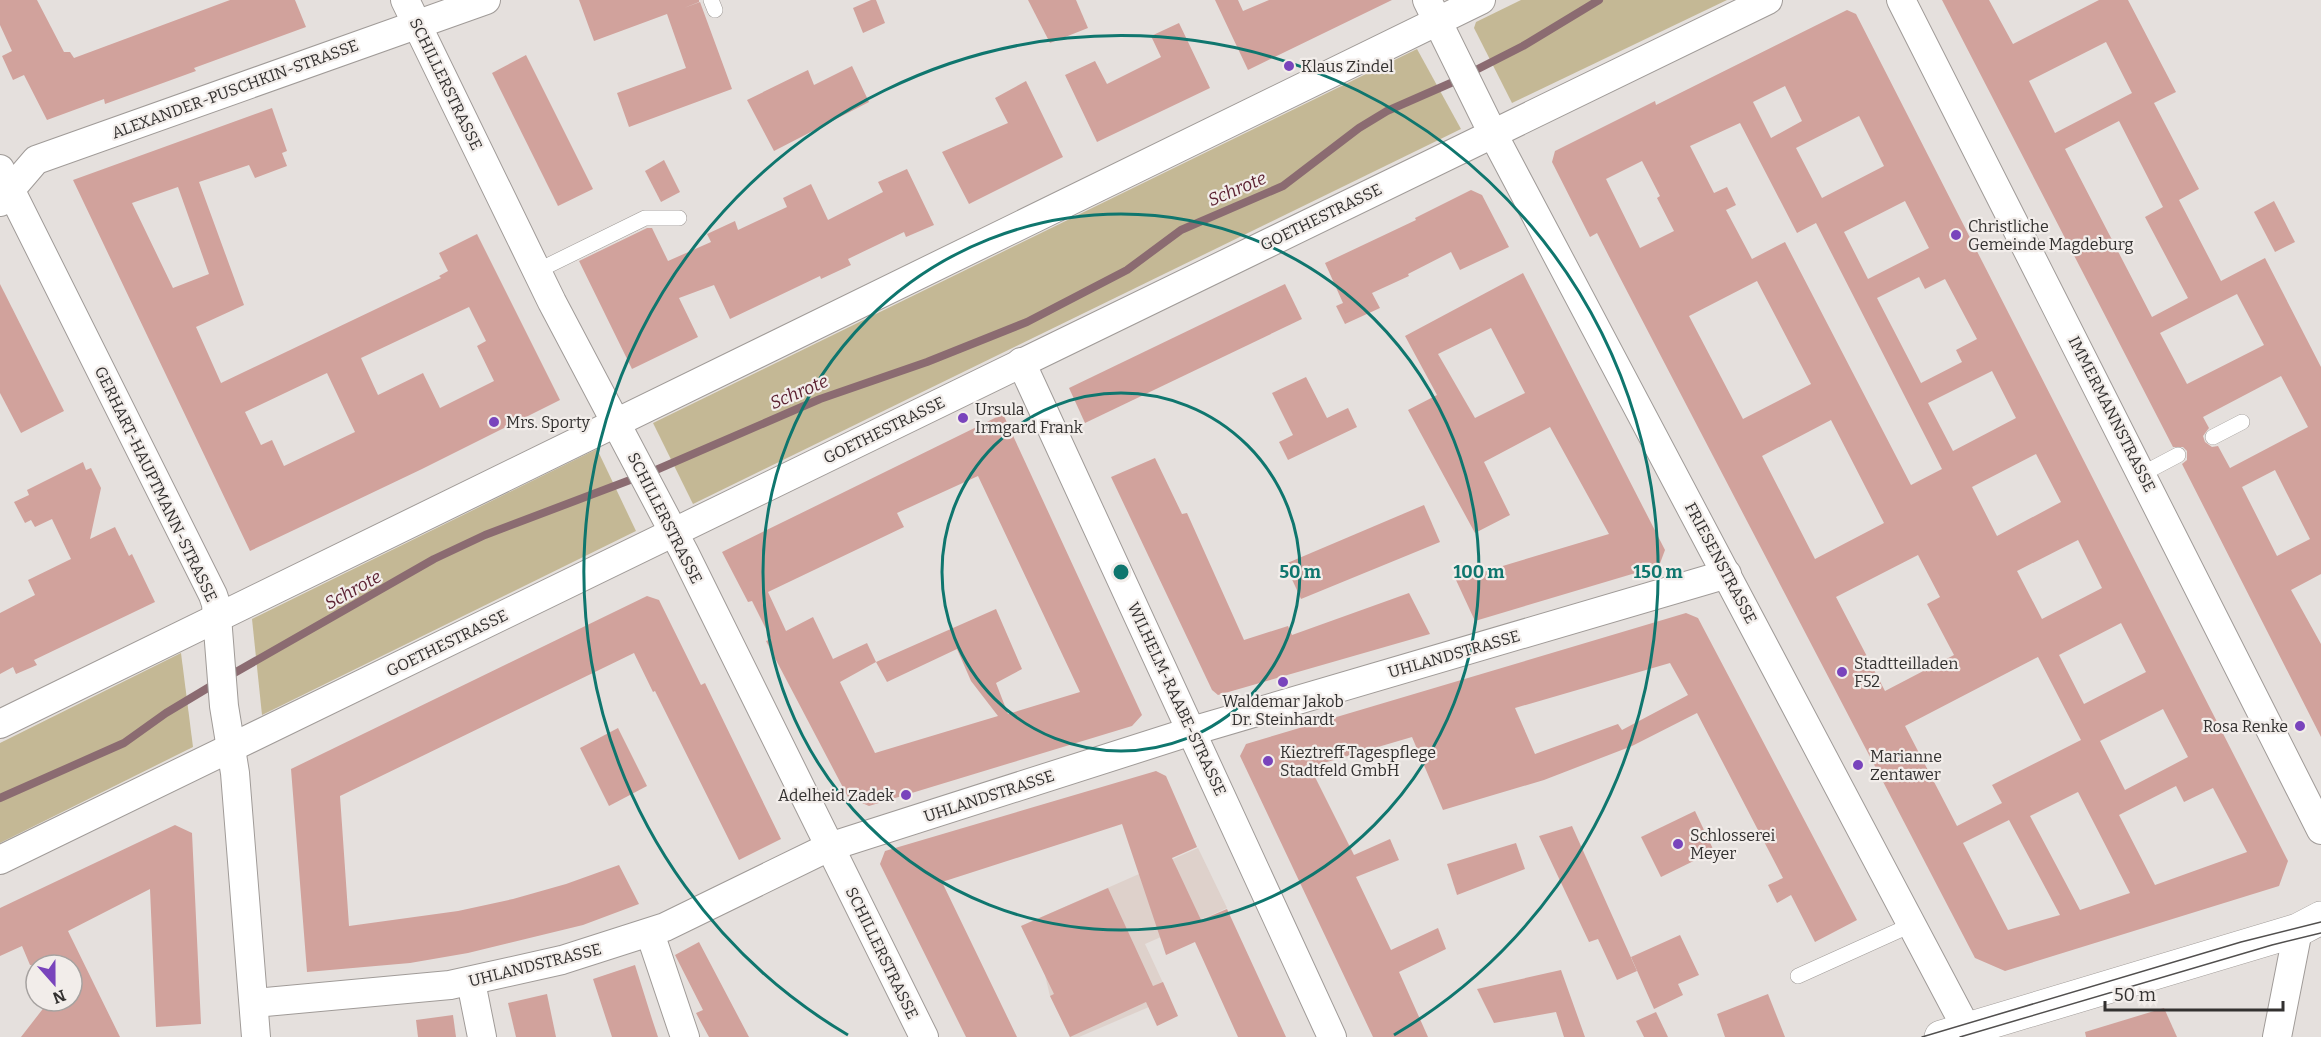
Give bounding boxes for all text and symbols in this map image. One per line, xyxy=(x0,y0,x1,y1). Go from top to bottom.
street label: SCHILLERSTRASSE xyxy=(406,15,486,153)
street label: ALEXANDER-PUSCHKIN-STRASSE xyxy=(109,35,361,143)
place label: Klaus Zindel xyxy=(1301,57,1394,76)
marker: Klaus Zindel xyxy=(1282,59,1296,73)
water label: Schrote xyxy=(1205,167,1269,211)
street label: GOETHESTRASSE xyxy=(1257,179,1385,255)
place label: Christliche Gemeinde Magdeburg xyxy=(1968,217,2134,254)
marker: Christliche Gemeinde Magdeburg xyxy=(1949,228,1963,242)
street label: IMMERMANNSTRASSE xyxy=(2064,333,2160,495)
street label: GERHART-HAUPTMANN-STRASSE xyxy=(91,363,221,605)
water label: Schrote xyxy=(767,370,831,414)
street label: GOETHESTRASSE xyxy=(820,392,948,468)
place label: Ursula Irmgard Frank xyxy=(975,400,1083,437)
marker: Ursula Irmgard Frank xyxy=(956,411,970,425)
place label: Mrs. Sporty xyxy=(506,413,591,432)
marker: Mrs. Sporty xyxy=(487,415,501,429)
street label: SCHILLERSTRASSE xyxy=(624,449,706,587)
street label: FRIESENSTRASSE xyxy=(1681,499,1761,627)
text: 50 m xyxy=(1279,561,1321,583)
text: 100 m xyxy=(1453,561,1505,583)
text: 150 m xyxy=(1633,561,1683,583)
centre of rings xyxy=(1111,562,1131,582)
water label: Schrote xyxy=(321,566,385,614)
street label: WILHELM-RAABE-STRASSE xyxy=(1124,599,1230,799)
street label: GOETHESTRASSE xyxy=(383,605,511,681)
street label: UHLANDSTRASSE xyxy=(1386,626,1522,682)
place label: Stadtteilladen F52 xyxy=(1854,654,1958,691)
marker: Stadtteilladen F52 xyxy=(1835,665,1849,679)
marker: Waldemar Jakob Dr. Steinhardt xyxy=(1276,675,1290,689)
place label: Waldemar Jakob Dr. Steinhardt xyxy=(1222,692,1344,729)
place label: Rosa Renke xyxy=(2203,717,2288,736)
marker: Rosa Renke xyxy=(2293,719,2307,733)
place label: Kieztreff Tagespflege Stadtfeld GmbH xyxy=(1280,743,1436,780)
place label: Marianne Zentawer xyxy=(1870,747,1942,784)
marker: Kieztreff Tagespflege Stadtfeld GmbH xyxy=(1261,754,1275,768)
marker: Marianne Zentawer xyxy=(1851,758,1865,772)
street label: UHLANDSTRASSE xyxy=(921,766,1057,826)
place label: Adelheid Zadek xyxy=(778,786,894,805)
marker: Adelheid Zadek xyxy=(899,788,913,802)
place label: Schlosserei Meyer xyxy=(1690,826,1776,863)
marker: Schlosserei Meyer xyxy=(1671,837,1685,851)
street label: SCHILLERSTRASSE xyxy=(842,884,922,1022)
street label: UHLANDSTRASSE xyxy=(467,939,603,991)
north arrow xyxy=(24,953,84,1013)
scale bar xyxy=(2105,974,2284,1012)
text: 50 m xyxy=(2114,984,2156,1006)
text: N xyxy=(50,985,68,1008)

